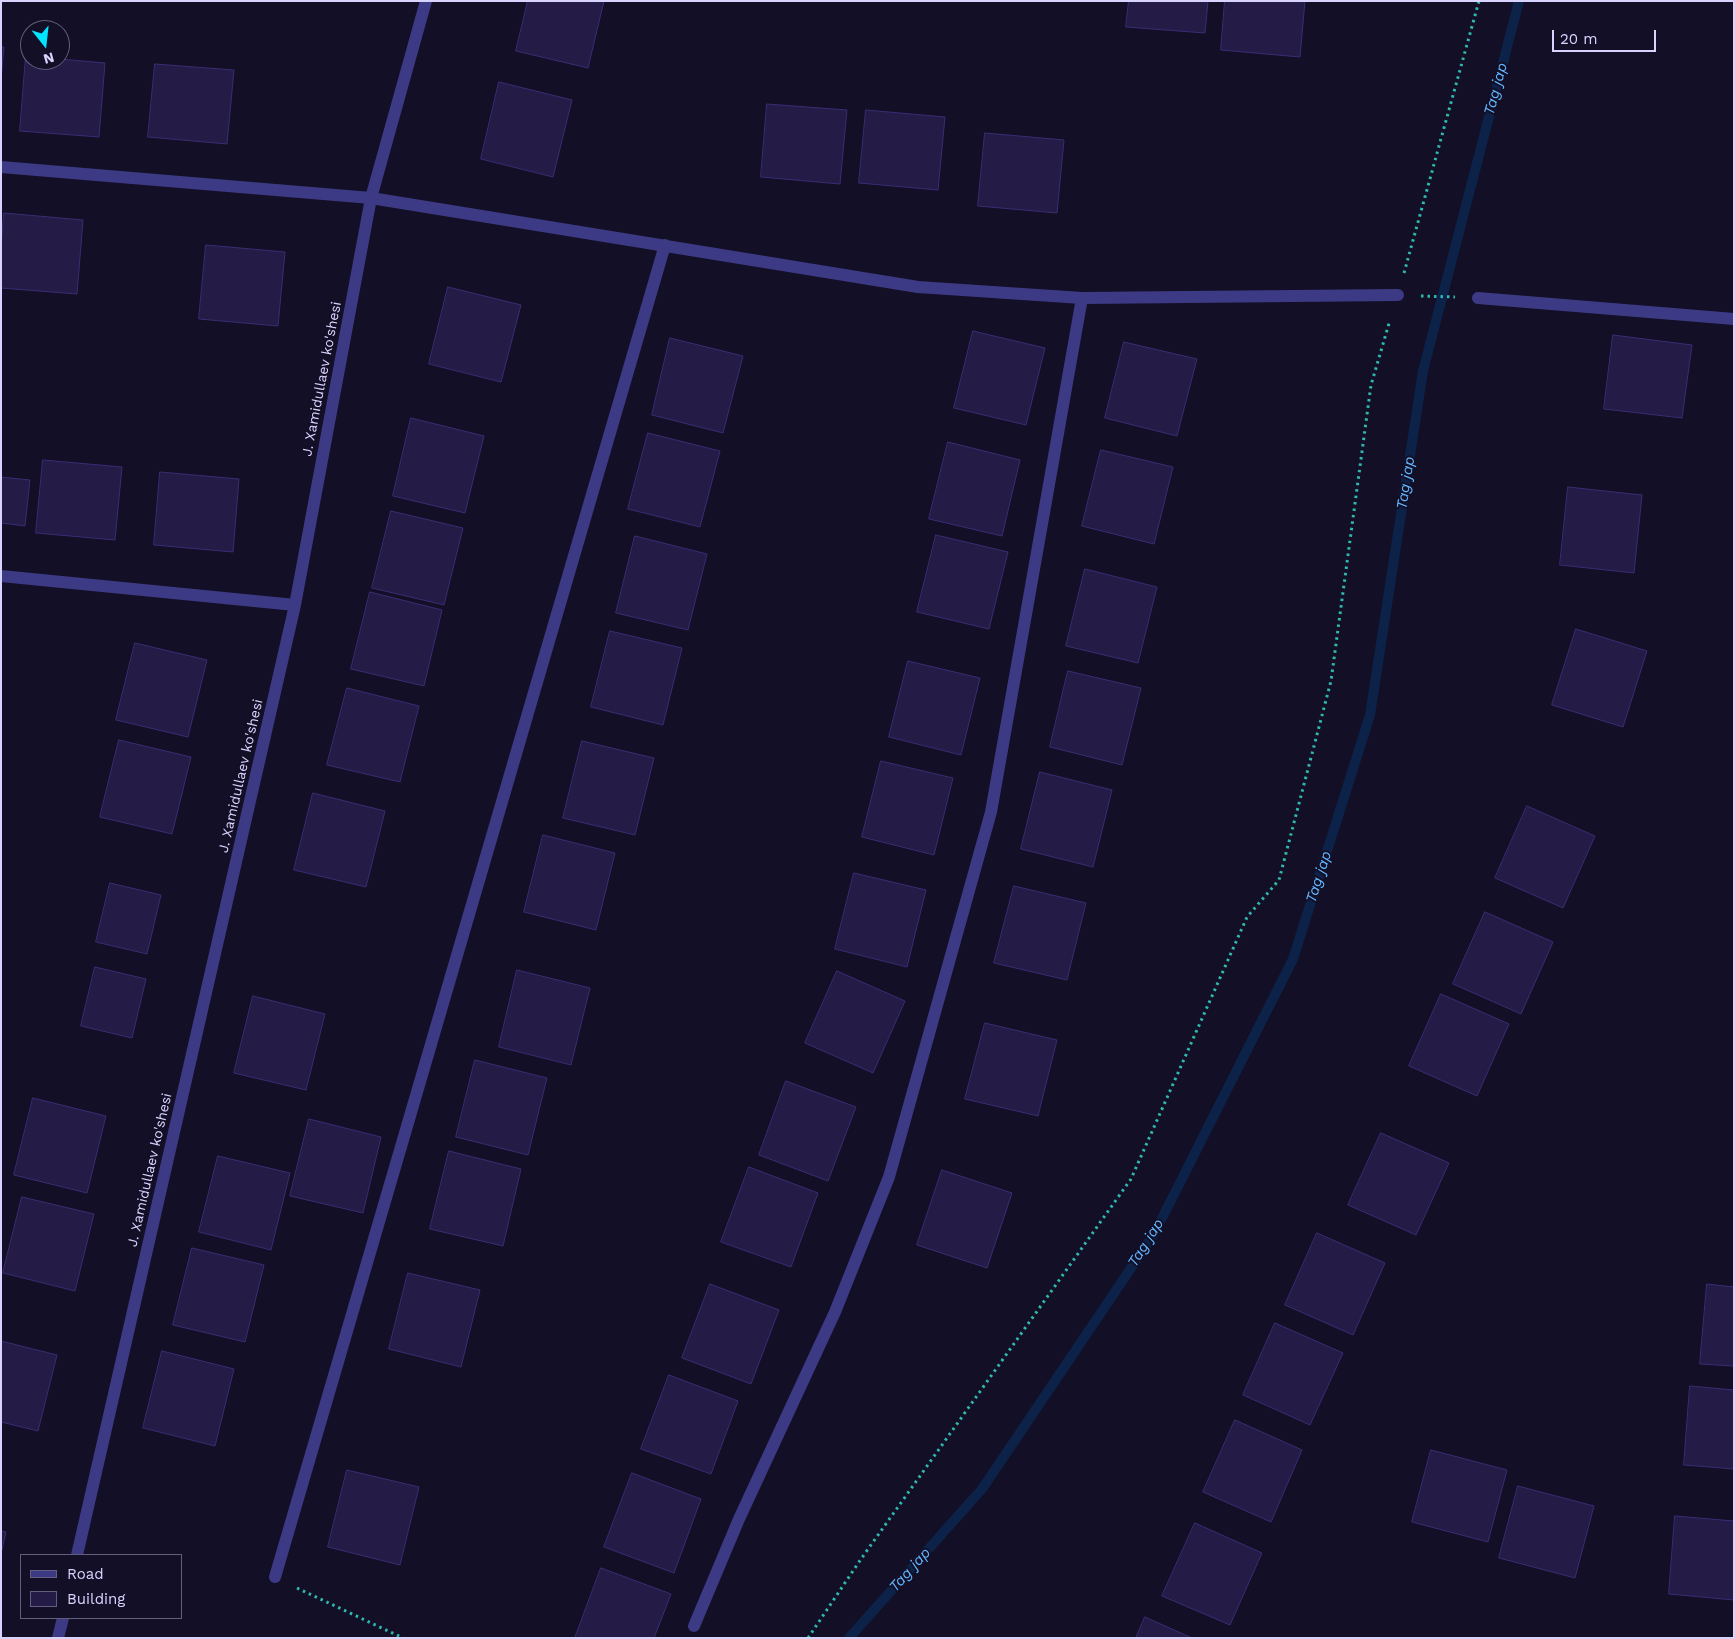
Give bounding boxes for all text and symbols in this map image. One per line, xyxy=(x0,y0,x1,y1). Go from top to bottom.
north arrow xyxy=(20,20,70,70)
scale bar xyxy=(1555,20,1659,52)
text: 20 m xyxy=(1560,30,1598,48)
text: N xyxy=(42,49,56,68)
water label: Tag jap xyxy=(1480,61,1512,117)
street label: J. Xamidullaev ko'shesi xyxy=(299,300,345,458)
water label: Tag jap xyxy=(1393,455,1419,511)
street label: J. Xamidullaev ko'shesi xyxy=(215,697,267,855)
water label: Tag jap xyxy=(1302,849,1336,905)
street label: J. Xamidullaev ko'shesi xyxy=(124,1091,176,1249)
water label: Tag jap xyxy=(1124,1216,1168,1270)
water label: Tag jap xyxy=(885,1544,935,1596)
legend xyxy=(20,1554,182,1619)
text: Road xyxy=(67,1565,104,1583)
text: Building xyxy=(67,1590,125,1608)

